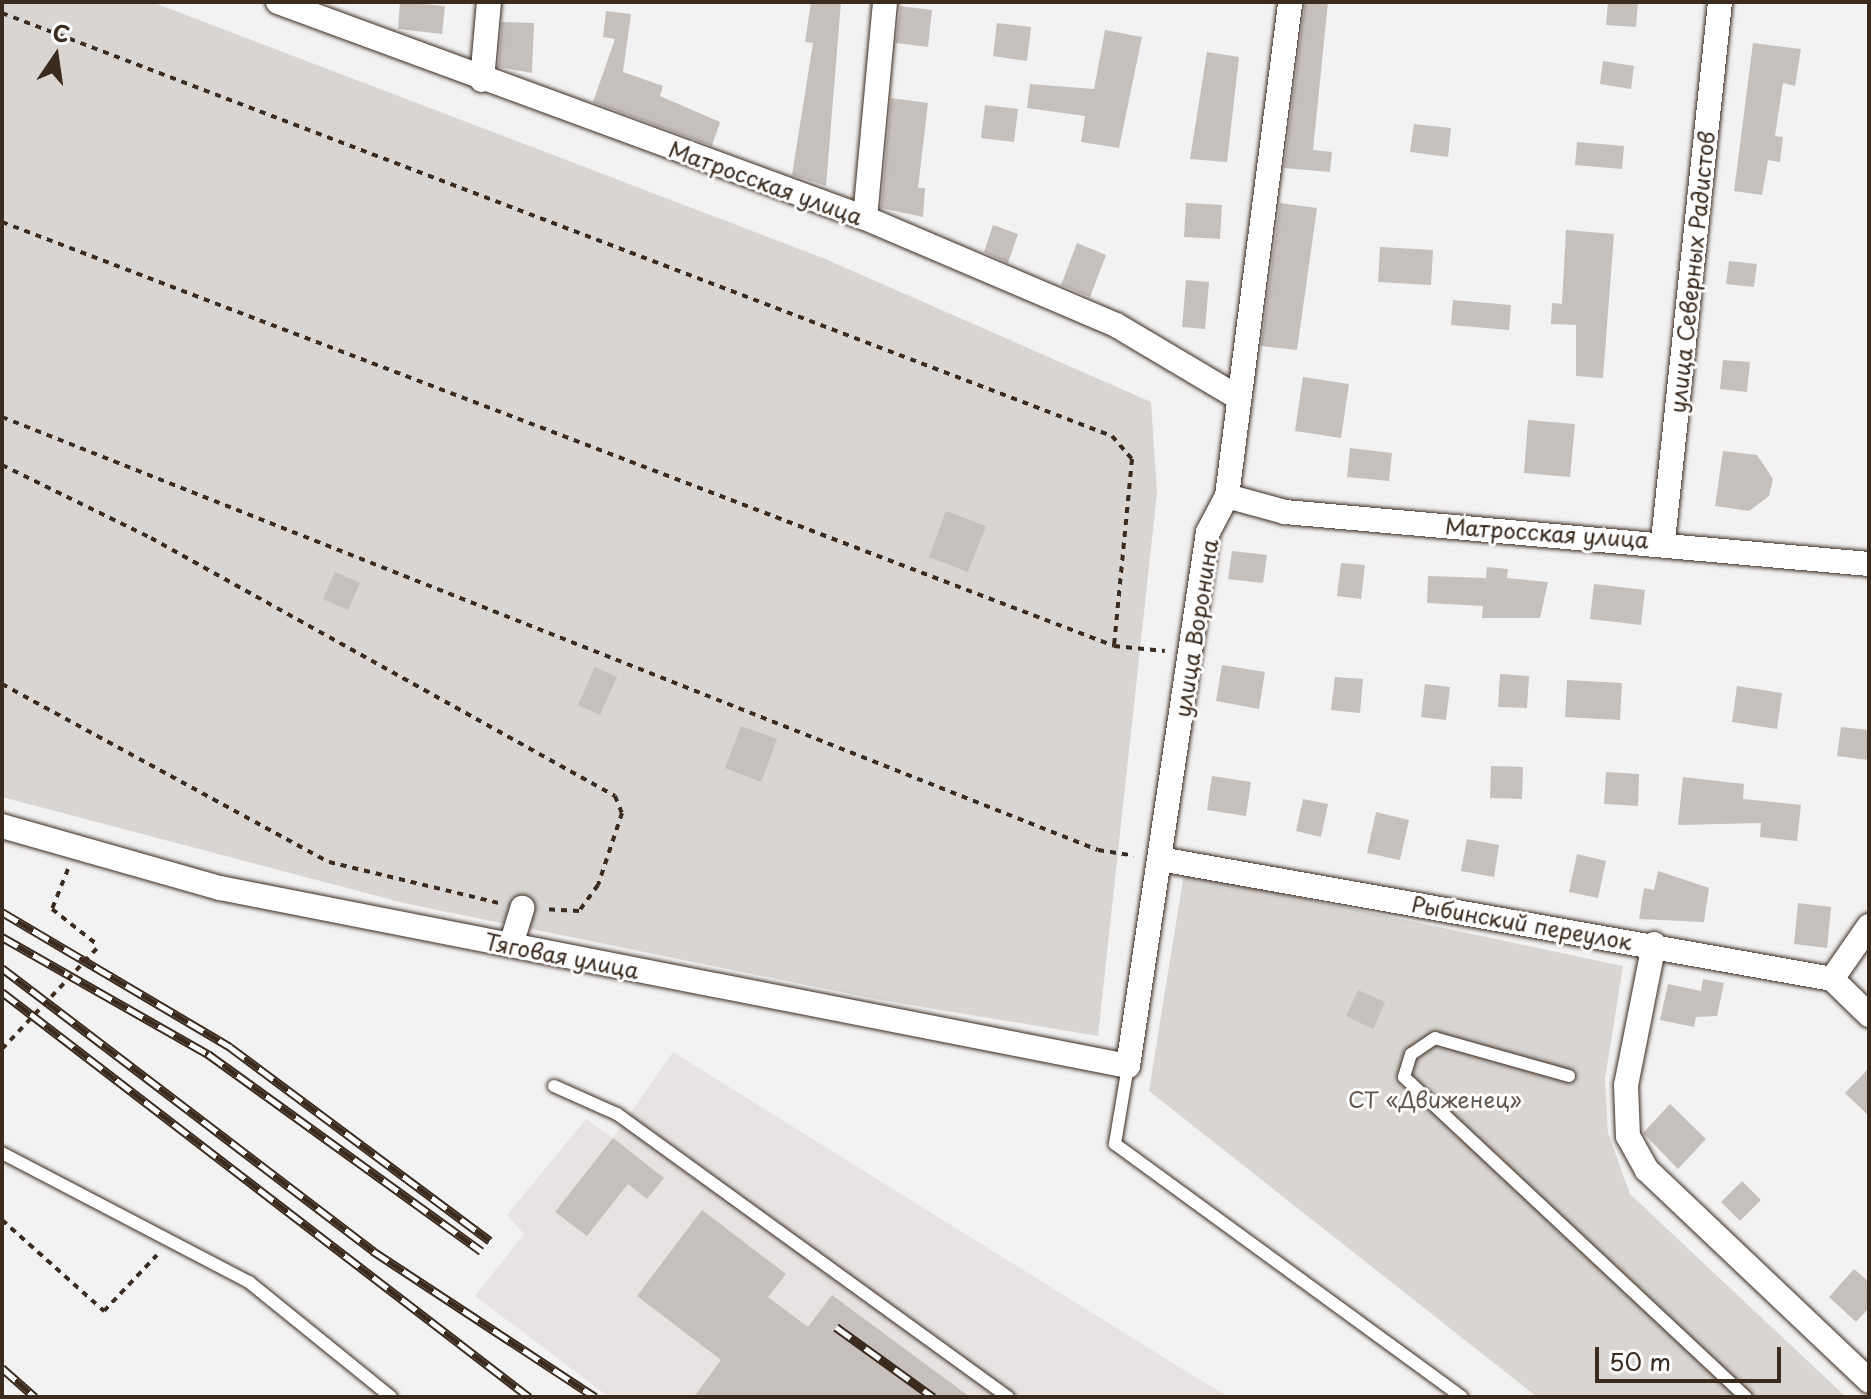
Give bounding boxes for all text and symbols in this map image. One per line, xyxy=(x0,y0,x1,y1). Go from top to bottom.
text: С xyxy=(50,14,73,50)
north arrow xyxy=(16,16,96,96)
street label: улица Северных Радистов xyxy=(1663,129,1719,415)
street label: Матросская улица xyxy=(665,134,867,230)
street label: Матросская улица xyxy=(1444,512,1650,552)
street label: улица Воронина xyxy=(1168,536,1222,720)
street label: Рыбинский переулок xyxy=(1410,890,1634,954)
street label: Тяговая улица xyxy=(482,927,642,983)
park label: СТ «Движенец» xyxy=(1348,1086,1522,1112)
scale bar xyxy=(1599,1331,1785,1381)
text: 50 m xyxy=(1609,1343,1671,1379)

